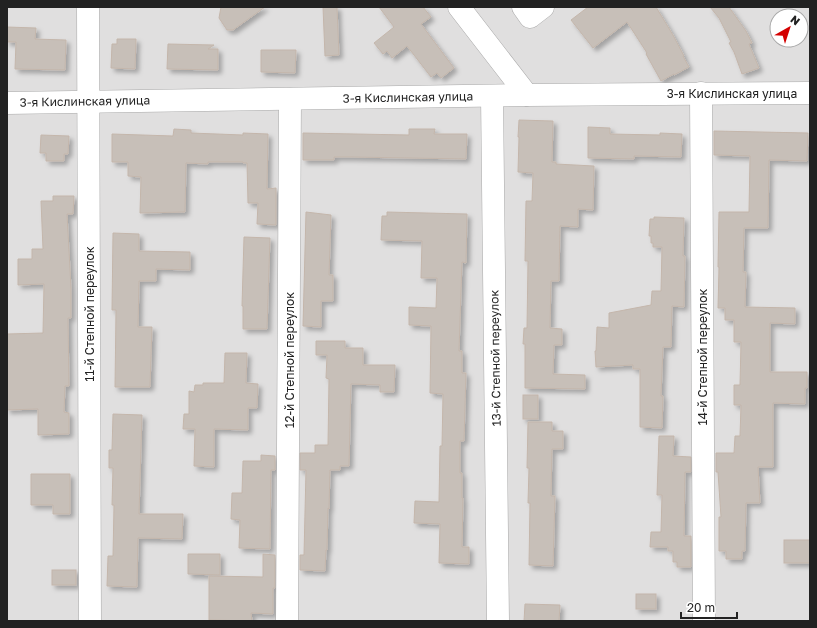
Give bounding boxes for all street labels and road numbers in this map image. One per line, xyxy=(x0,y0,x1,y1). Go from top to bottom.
street label: 3-я Кислинская улица xyxy=(667,86,797,101)
street label: 3-я Кислинская улица xyxy=(343,88,473,106)
street label: 3-я Кислинская улица xyxy=(20,92,150,110)
street label: 11-й Степной переулок xyxy=(82,246,97,382)
street label: 14-й Степной переулок xyxy=(695,289,710,425)
street label: 13-й Степной переулок xyxy=(486,290,504,426)
street label: 12-й Степной переулок xyxy=(282,292,297,428)

